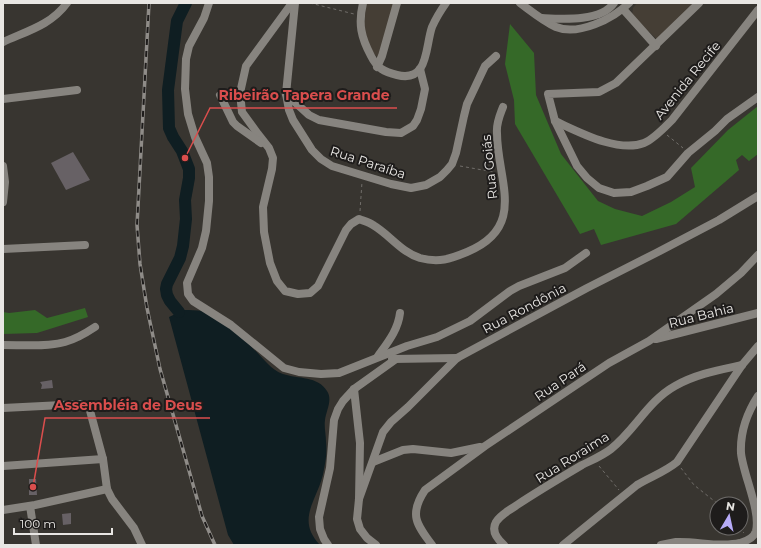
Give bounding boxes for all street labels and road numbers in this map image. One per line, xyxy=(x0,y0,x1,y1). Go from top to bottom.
street label: Avenida Recife xyxy=(651,38,724,122)
street label: Rua Goiás xyxy=(478,134,500,200)
street label: Rua Paraíba xyxy=(328,142,408,182)
street label: Rua Rondônia xyxy=(479,279,569,337)
street label: Rua Bahia xyxy=(667,299,735,331)
street label: Rua Pará xyxy=(531,358,589,404)
street label: Rua Roraima xyxy=(532,428,612,486)

